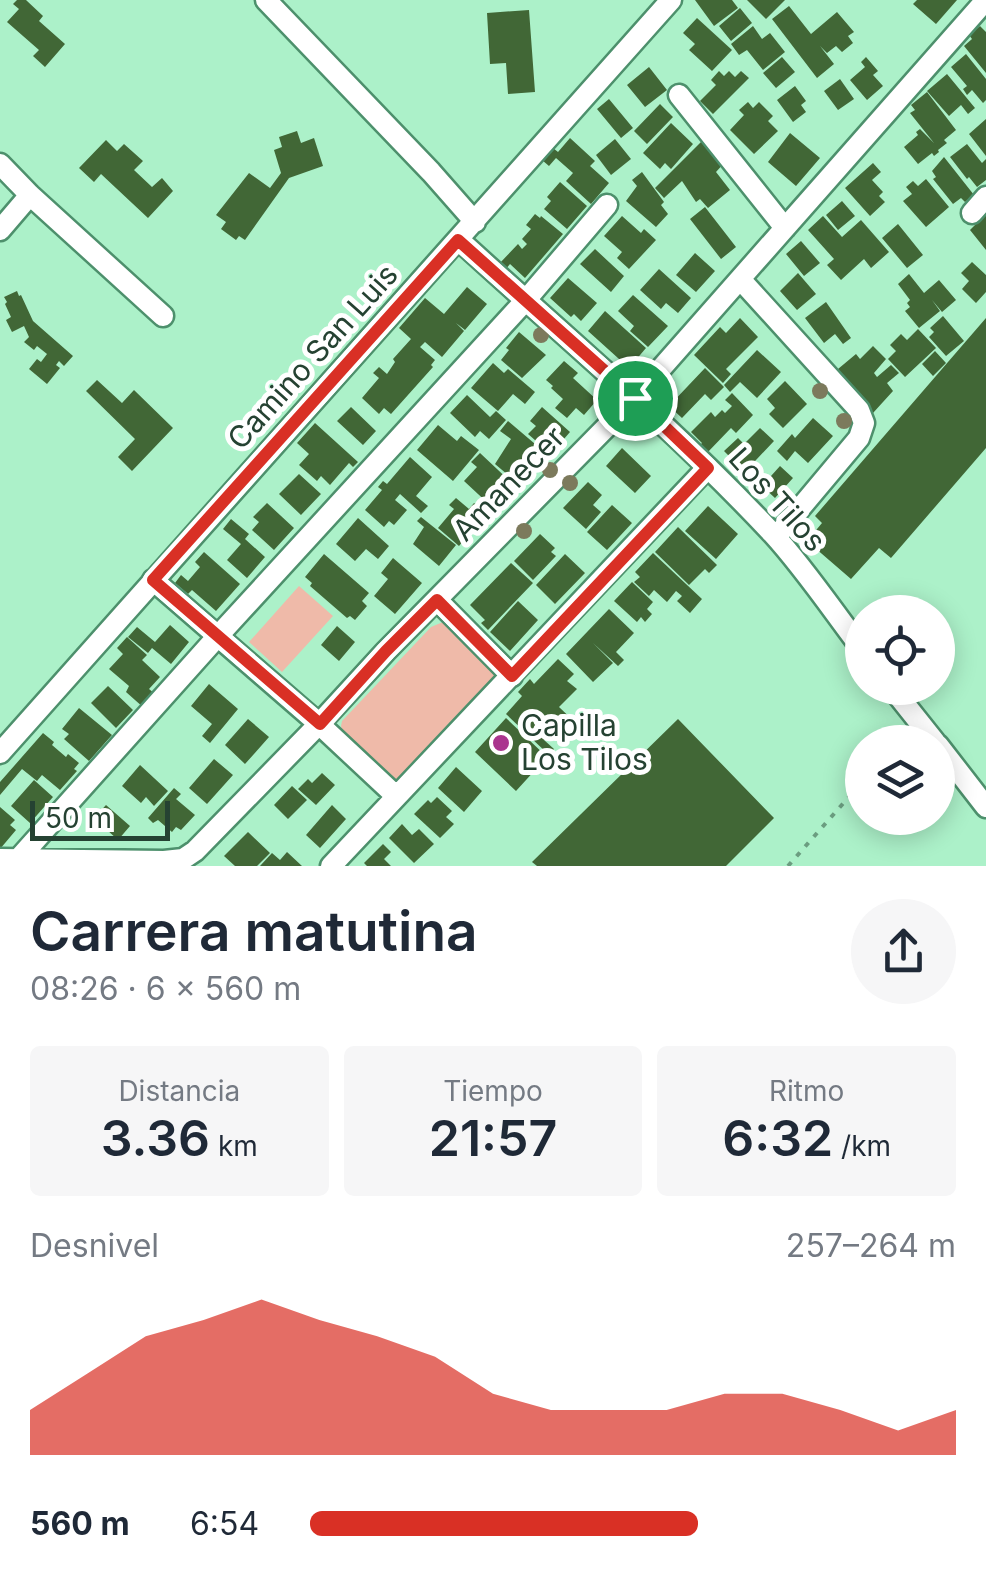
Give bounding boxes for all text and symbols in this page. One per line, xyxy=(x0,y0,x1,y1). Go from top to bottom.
street label: Camino San Luis xyxy=(220,256,405,456)
pin xyxy=(593,356,678,441)
icon: arrive xyxy=(608,371,663,426)
street label: Amanecer xyxy=(445,419,572,548)
street label: Los Tilos xyxy=(722,440,834,559)
map controls xyxy=(845,595,955,835)
button: locate xyxy=(845,595,955,705)
place label: Capilla Los Tilos xyxy=(521,707,648,777)
button: layers xyxy=(845,725,955,835)
marker: Capilla Los Tilos xyxy=(490,732,512,754)
scale bar xyxy=(30,796,170,840)
text: 50 m xyxy=(45,801,112,835)
text: Carrera matutina xyxy=(30,898,478,964)
button: share xyxy=(851,899,956,1004)
text: 08:26 · 6 × 560 m xyxy=(30,969,301,1008)
text: Distancia xyxy=(118,1074,240,1108)
text: Tiempo xyxy=(443,1074,543,1108)
text: Ritmo xyxy=(769,1074,844,1108)
text: 3.36 xyxy=(101,1108,210,1168)
text: 21:57 xyxy=(429,1108,557,1168)
text: 6:32 xyxy=(722,1108,833,1168)
text: km xyxy=(210,1129,258,1163)
text: /km xyxy=(833,1129,891,1163)
text: Desnivel xyxy=(30,1226,159,1265)
text: 257–264 m xyxy=(786,1226,956,1265)
text: 560 m xyxy=(30,1504,130,1543)
text: 6:54 xyxy=(190,1504,259,1543)

